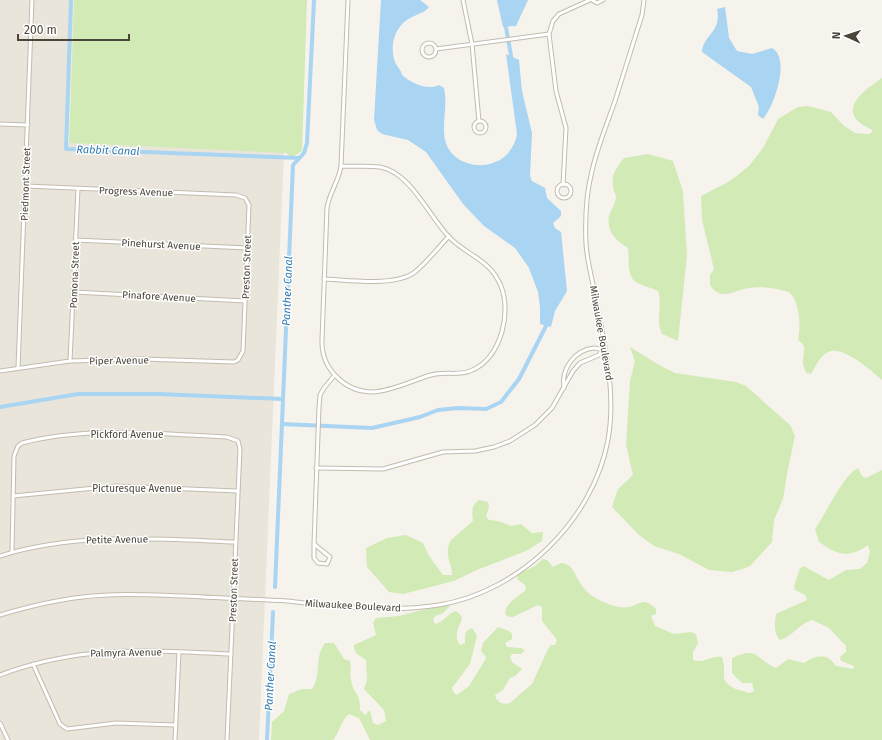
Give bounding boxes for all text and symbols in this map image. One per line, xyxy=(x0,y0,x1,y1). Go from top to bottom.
scale bar xyxy=(18,16,129,42)
north arrow xyxy=(826,16,866,56)
text: 200 m xyxy=(24,23,57,37)
text: N xyxy=(830,32,843,39)
water label: Rabbit Canal xyxy=(76,143,140,158)
street label: Piedmont Street xyxy=(19,147,33,221)
street label: Progress Avenue xyxy=(99,185,173,199)
street label: Preston Street xyxy=(240,234,254,299)
street label: Pinehurst Avenue xyxy=(121,237,201,253)
street label: Pomona Street xyxy=(68,241,82,309)
water label: Panther Canal xyxy=(280,256,295,326)
street label: Milwaukee Boulevard xyxy=(587,285,615,382)
street label: Pinafore Avenue xyxy=(122,289,196,305)
street label: Piper Avenue xyxy=(89,354,149,368)
street label: Pickford Avenue xyxy=(91,429,164,441)
street label: Picturesque Avenue xyxy=(92,483,182,495)
street label: Petite Avenue xyxy=(86,533,148,547)
street label: Preston Street xyxy=(227,557,241,622)
street label: Milwaukee Boulevard xyxy=(305,597,401,615)
water label: Panther Canal xyxy=(262,641,279,711)
street label: Palmyra Avenue xyxy=(90,646,162,660)

